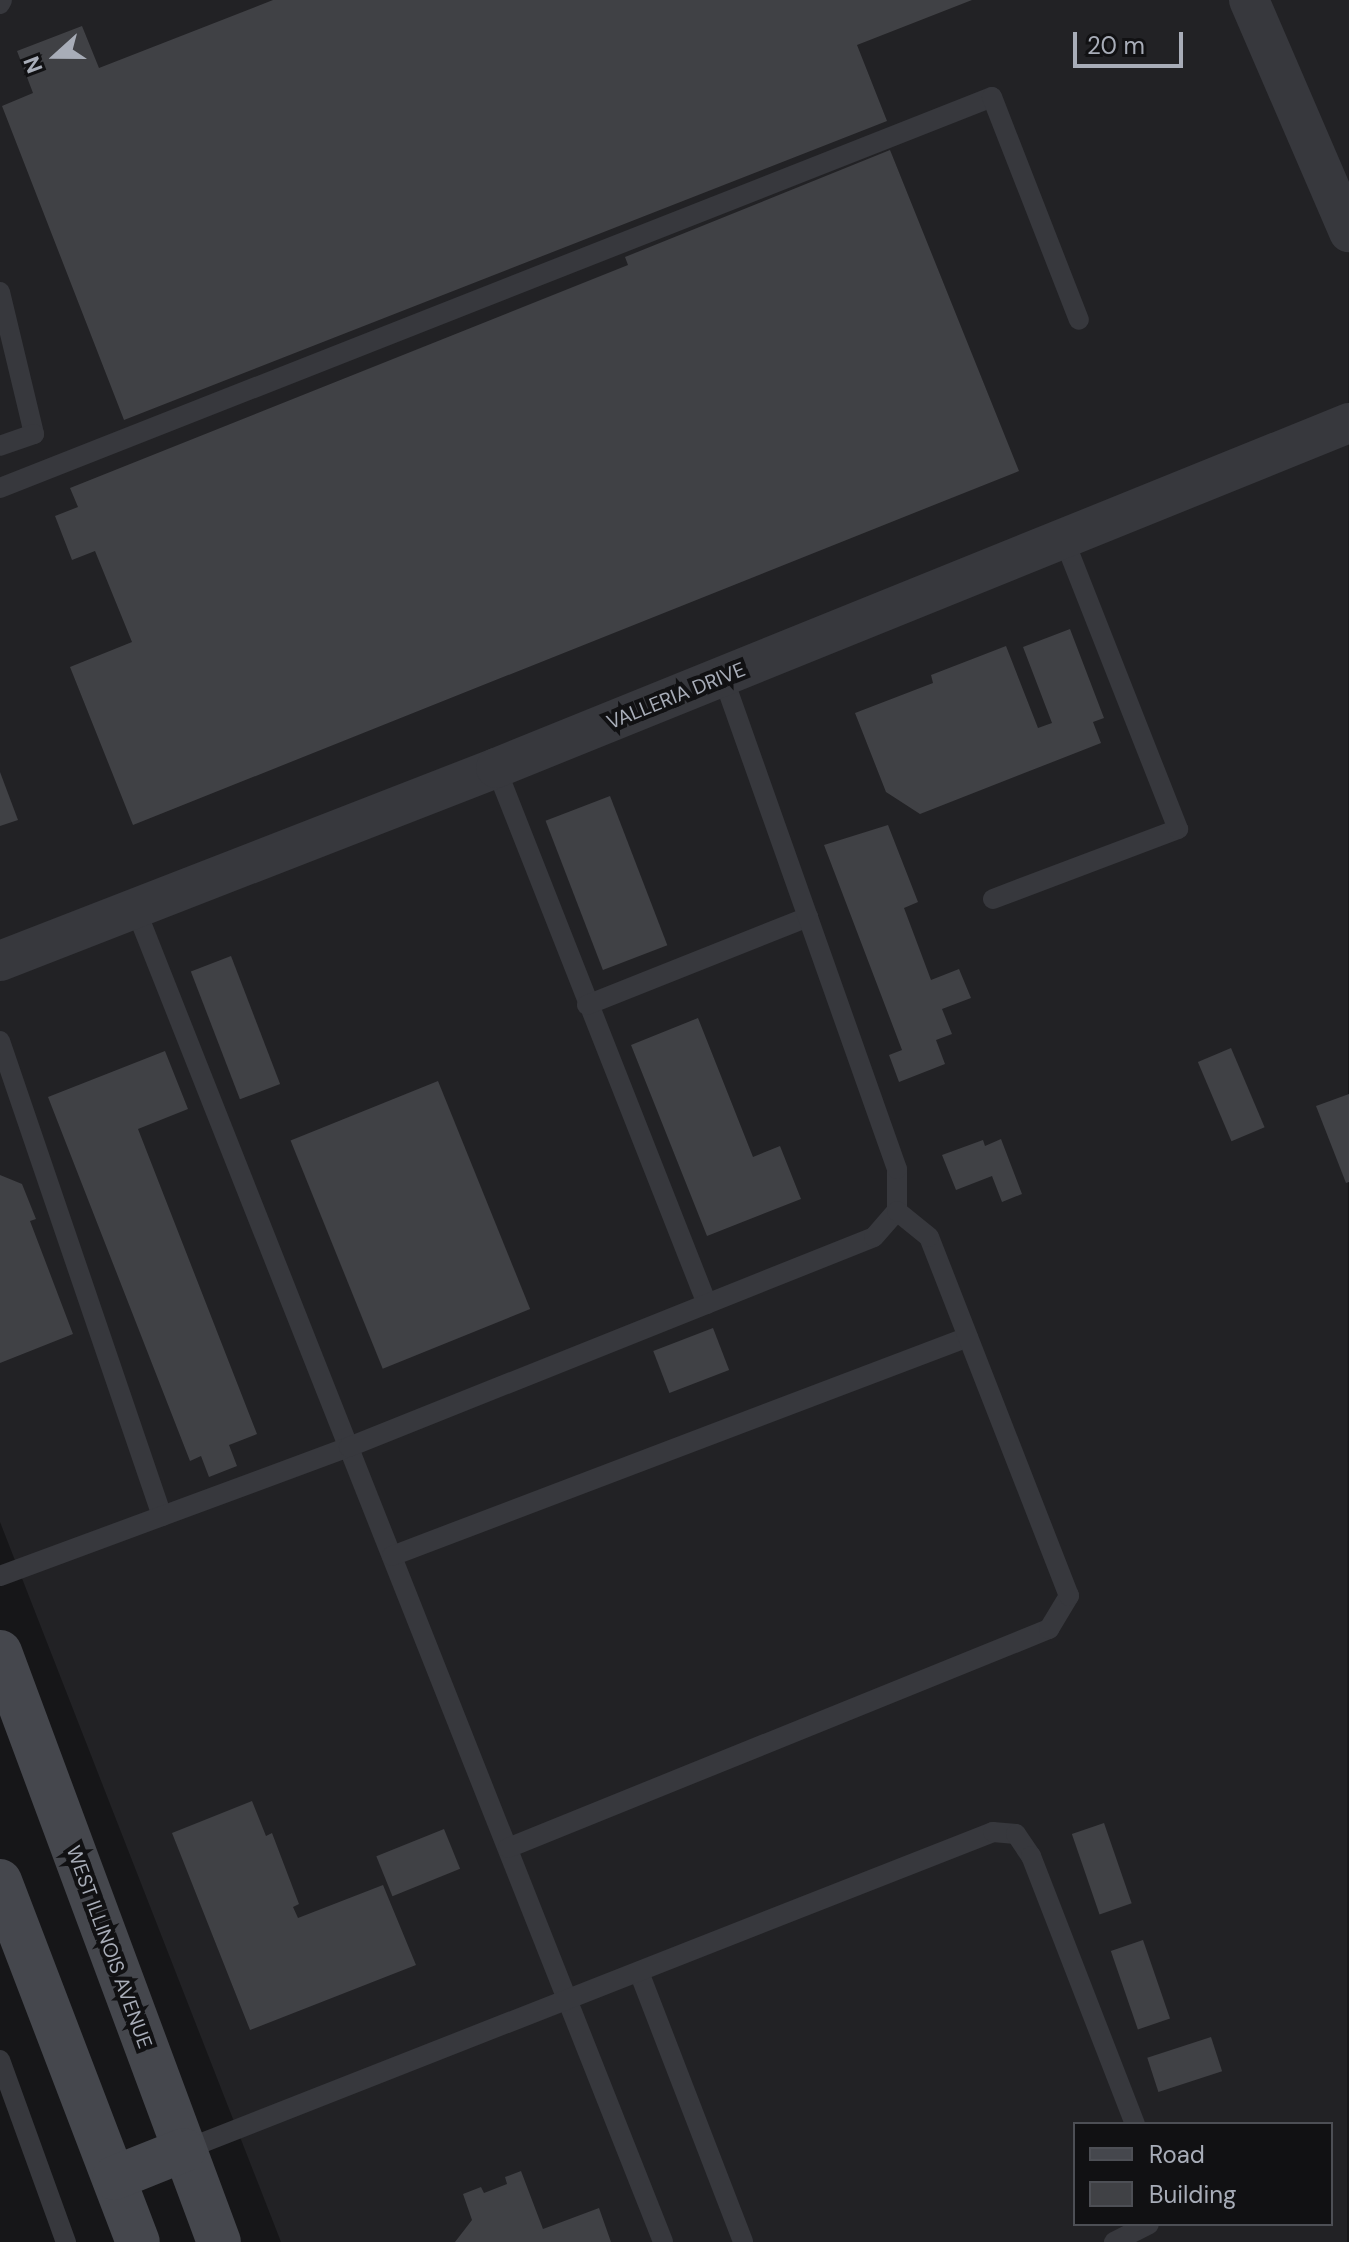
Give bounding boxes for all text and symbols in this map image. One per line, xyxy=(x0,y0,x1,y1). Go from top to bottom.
north arrow xyxy=(16,16,96,96)
scale bar xyxy=(1077,16,1187,66)
text: 20 m xyxy=(1087,30,1145,61)
text: N xyxy=(17,52,50,77)
street label: VALLERIA DRIVE xyxy=(603,657,749,735)
street label: WEST ILLINOIS AVENUE xyxy=(61,1842,157,2052)
legend xyxy=(1073,2122,1333,2226)
text: Road xyxy=(1149,2139,1205,2170)
text: Building xyxy=(1149,2179,1236,2210)

